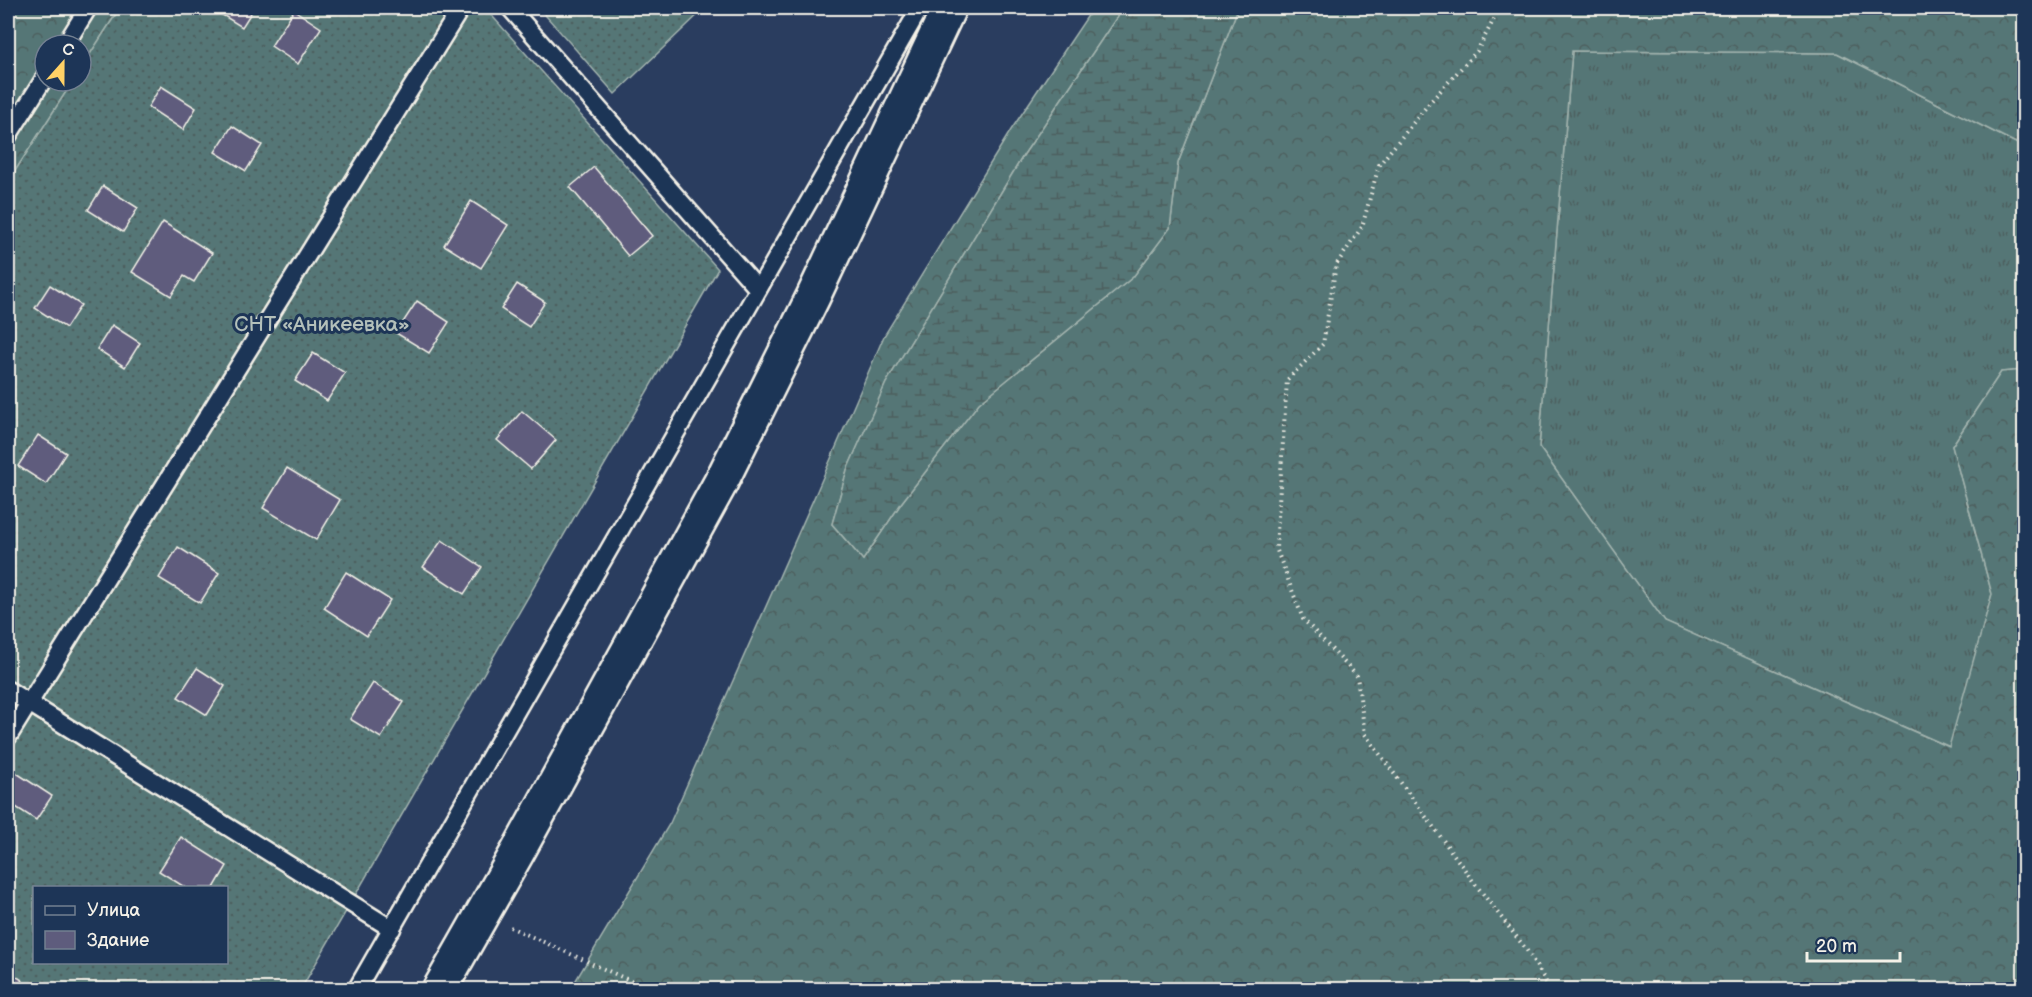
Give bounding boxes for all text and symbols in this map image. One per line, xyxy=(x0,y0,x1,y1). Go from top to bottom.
north arrow xyxy=(33,33,93,93)
text: С xyxy=(59,40,76,61)
park label: СНТ «Аникеевка» xyxy=(234,312,410,337)
legend xyxy=(33,886,228,964)
text: Улица xyxy=(87,900,141,921)
scale bar xyxy=(1807,925,1900,963)
text: Здание xyxy=(87,930,149,951)
text: 20 m xyxy=(1816,936,1857,957)

